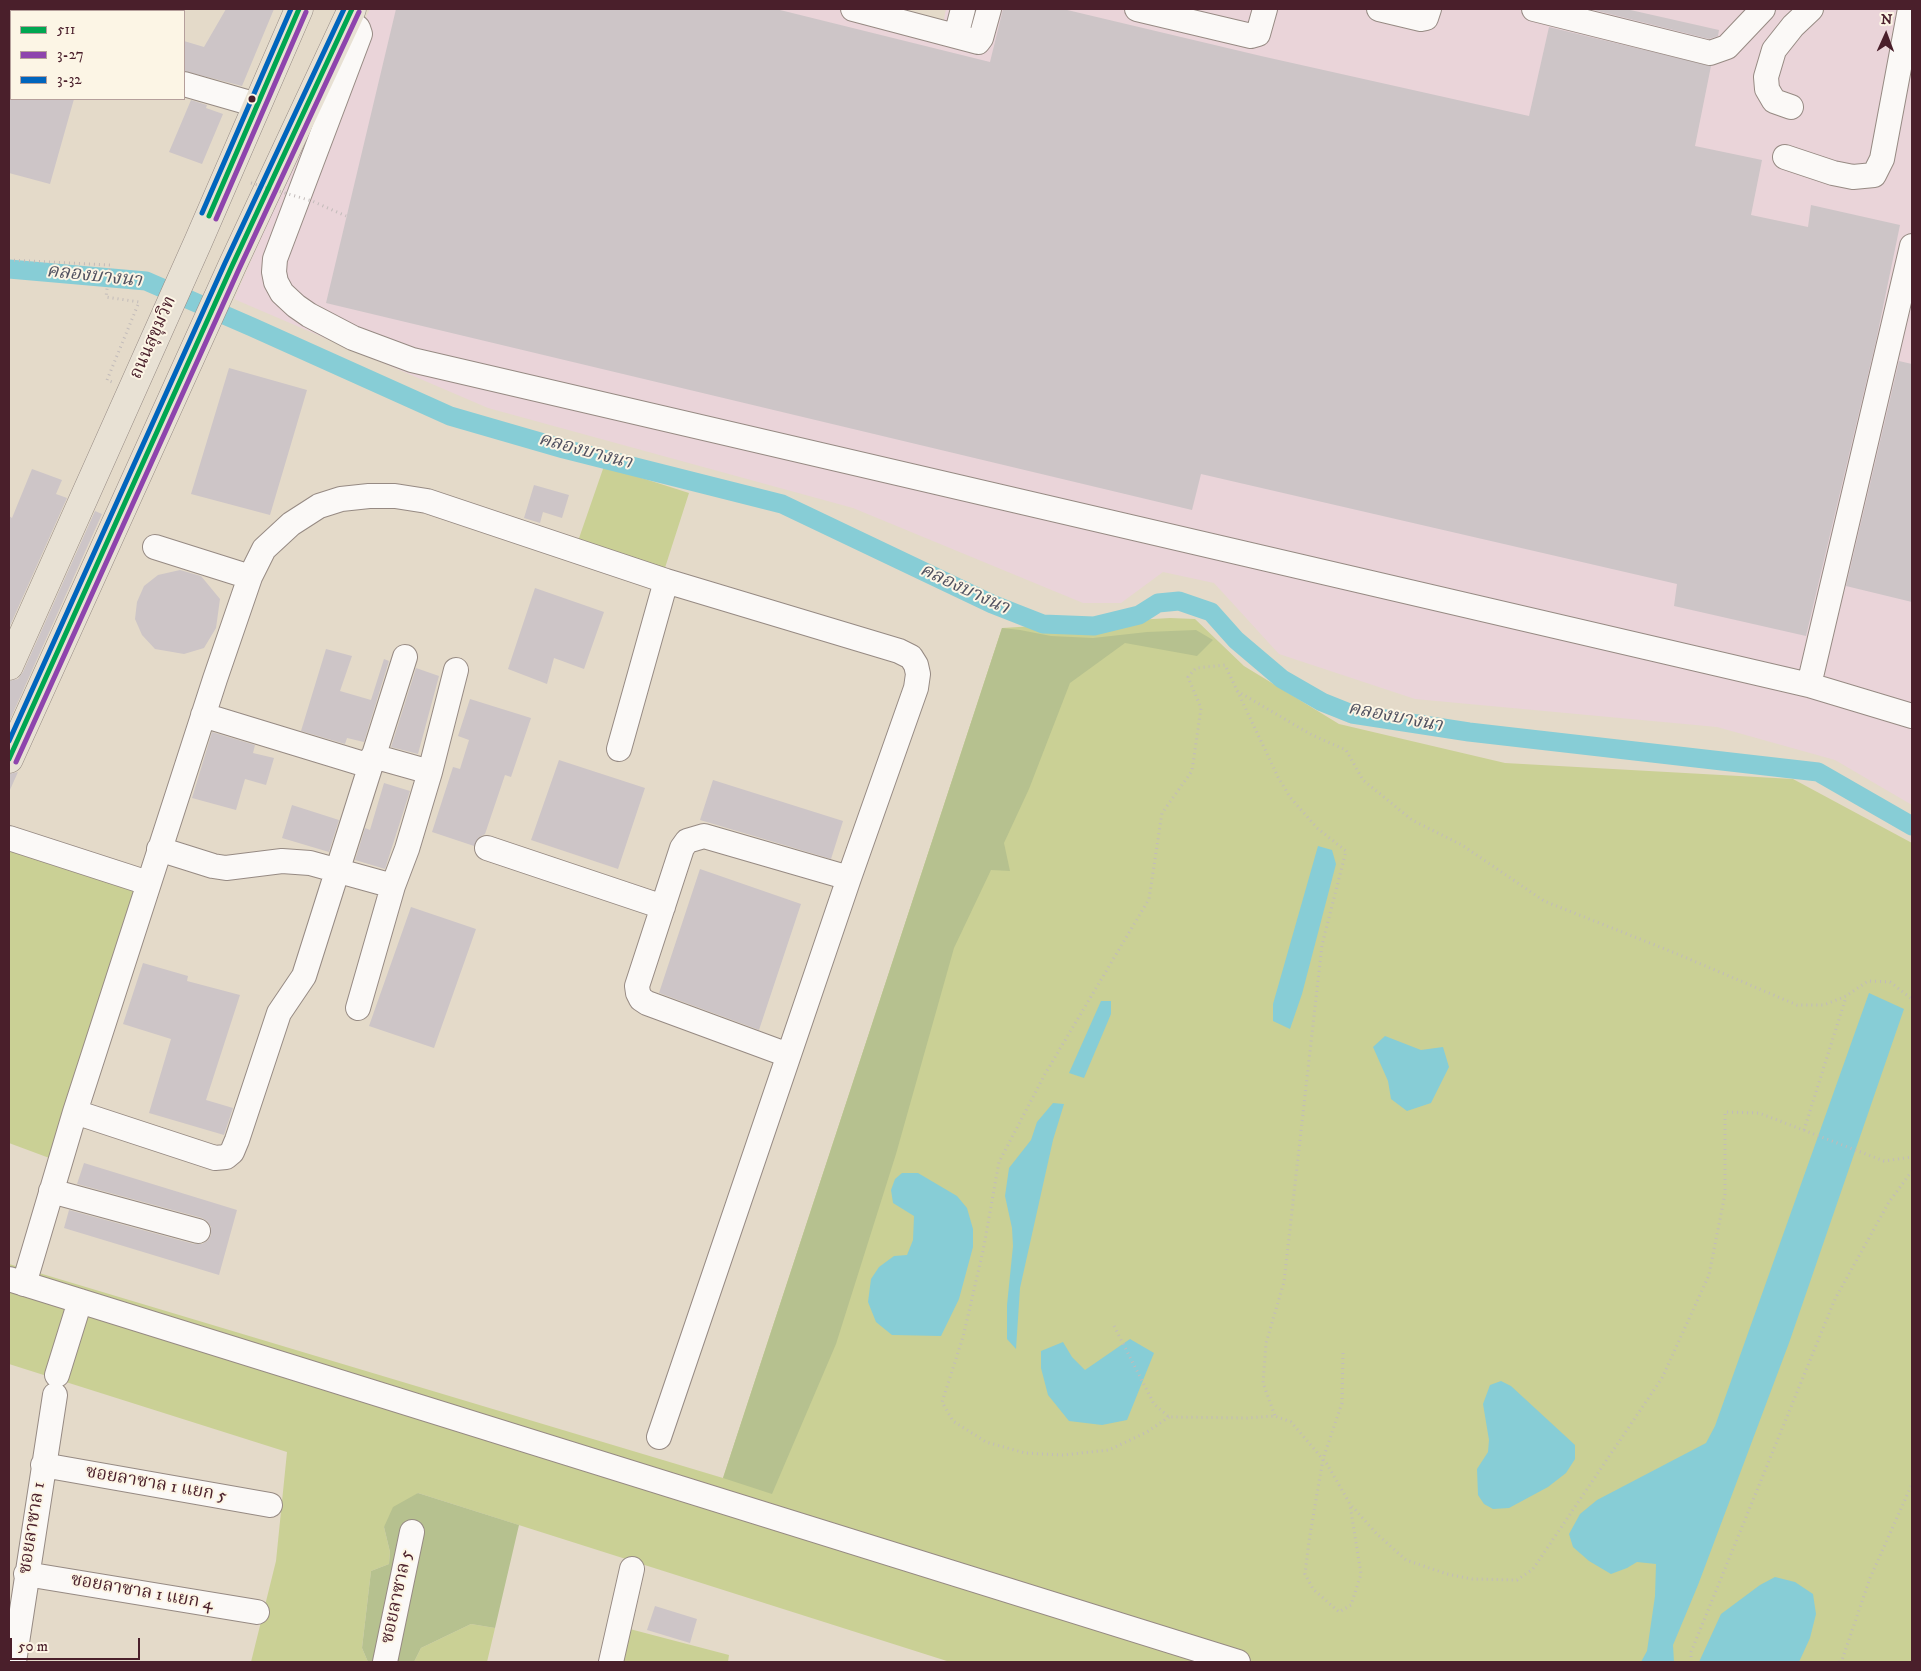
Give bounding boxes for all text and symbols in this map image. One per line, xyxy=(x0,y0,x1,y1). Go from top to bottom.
legend xyxy=(10,10,185,100)
north arrow xyxy=(1861,10,1911,60)
text: N xyxy=(1880,11,1893,29)
text: 511 xyxy=(57,20,75,39)
text: 3-27 xyxy=(57,45,84,64)
text: 3-32 xyxy=(57,70,82,89)
unlabelled marker xyxy=(247,94,257,104)
water label: คลองบางนา xyxy=(45,261,143,293)
street label: ถนนสุขุมวิท xyxy=(126,293,182,383)
water label: คลองบางนา xyxy=(536,429,634,475)
water label: คลองบางนา xyxy=(916,559,1012,621)
water label: คลองบางนา xyxy=(1346,698,1444,738)
street label: ซอยลาซาล 1 แยก 5 xyxy=(84,1462,228,1508)
street label: ซอยลาซาล 1 xyxy=(15,1480,51,1576)
street label: ซอยลาซาล 5 xyxy=(378,1548,418,1646)
street label: ซอยลาซาล 1 แยก 4 xyxy=(69,1570,215,1616)
scale bar xyxy=(12,1628,142,1660)
text: 50 m xyxy=(18,1637,48,1656)

